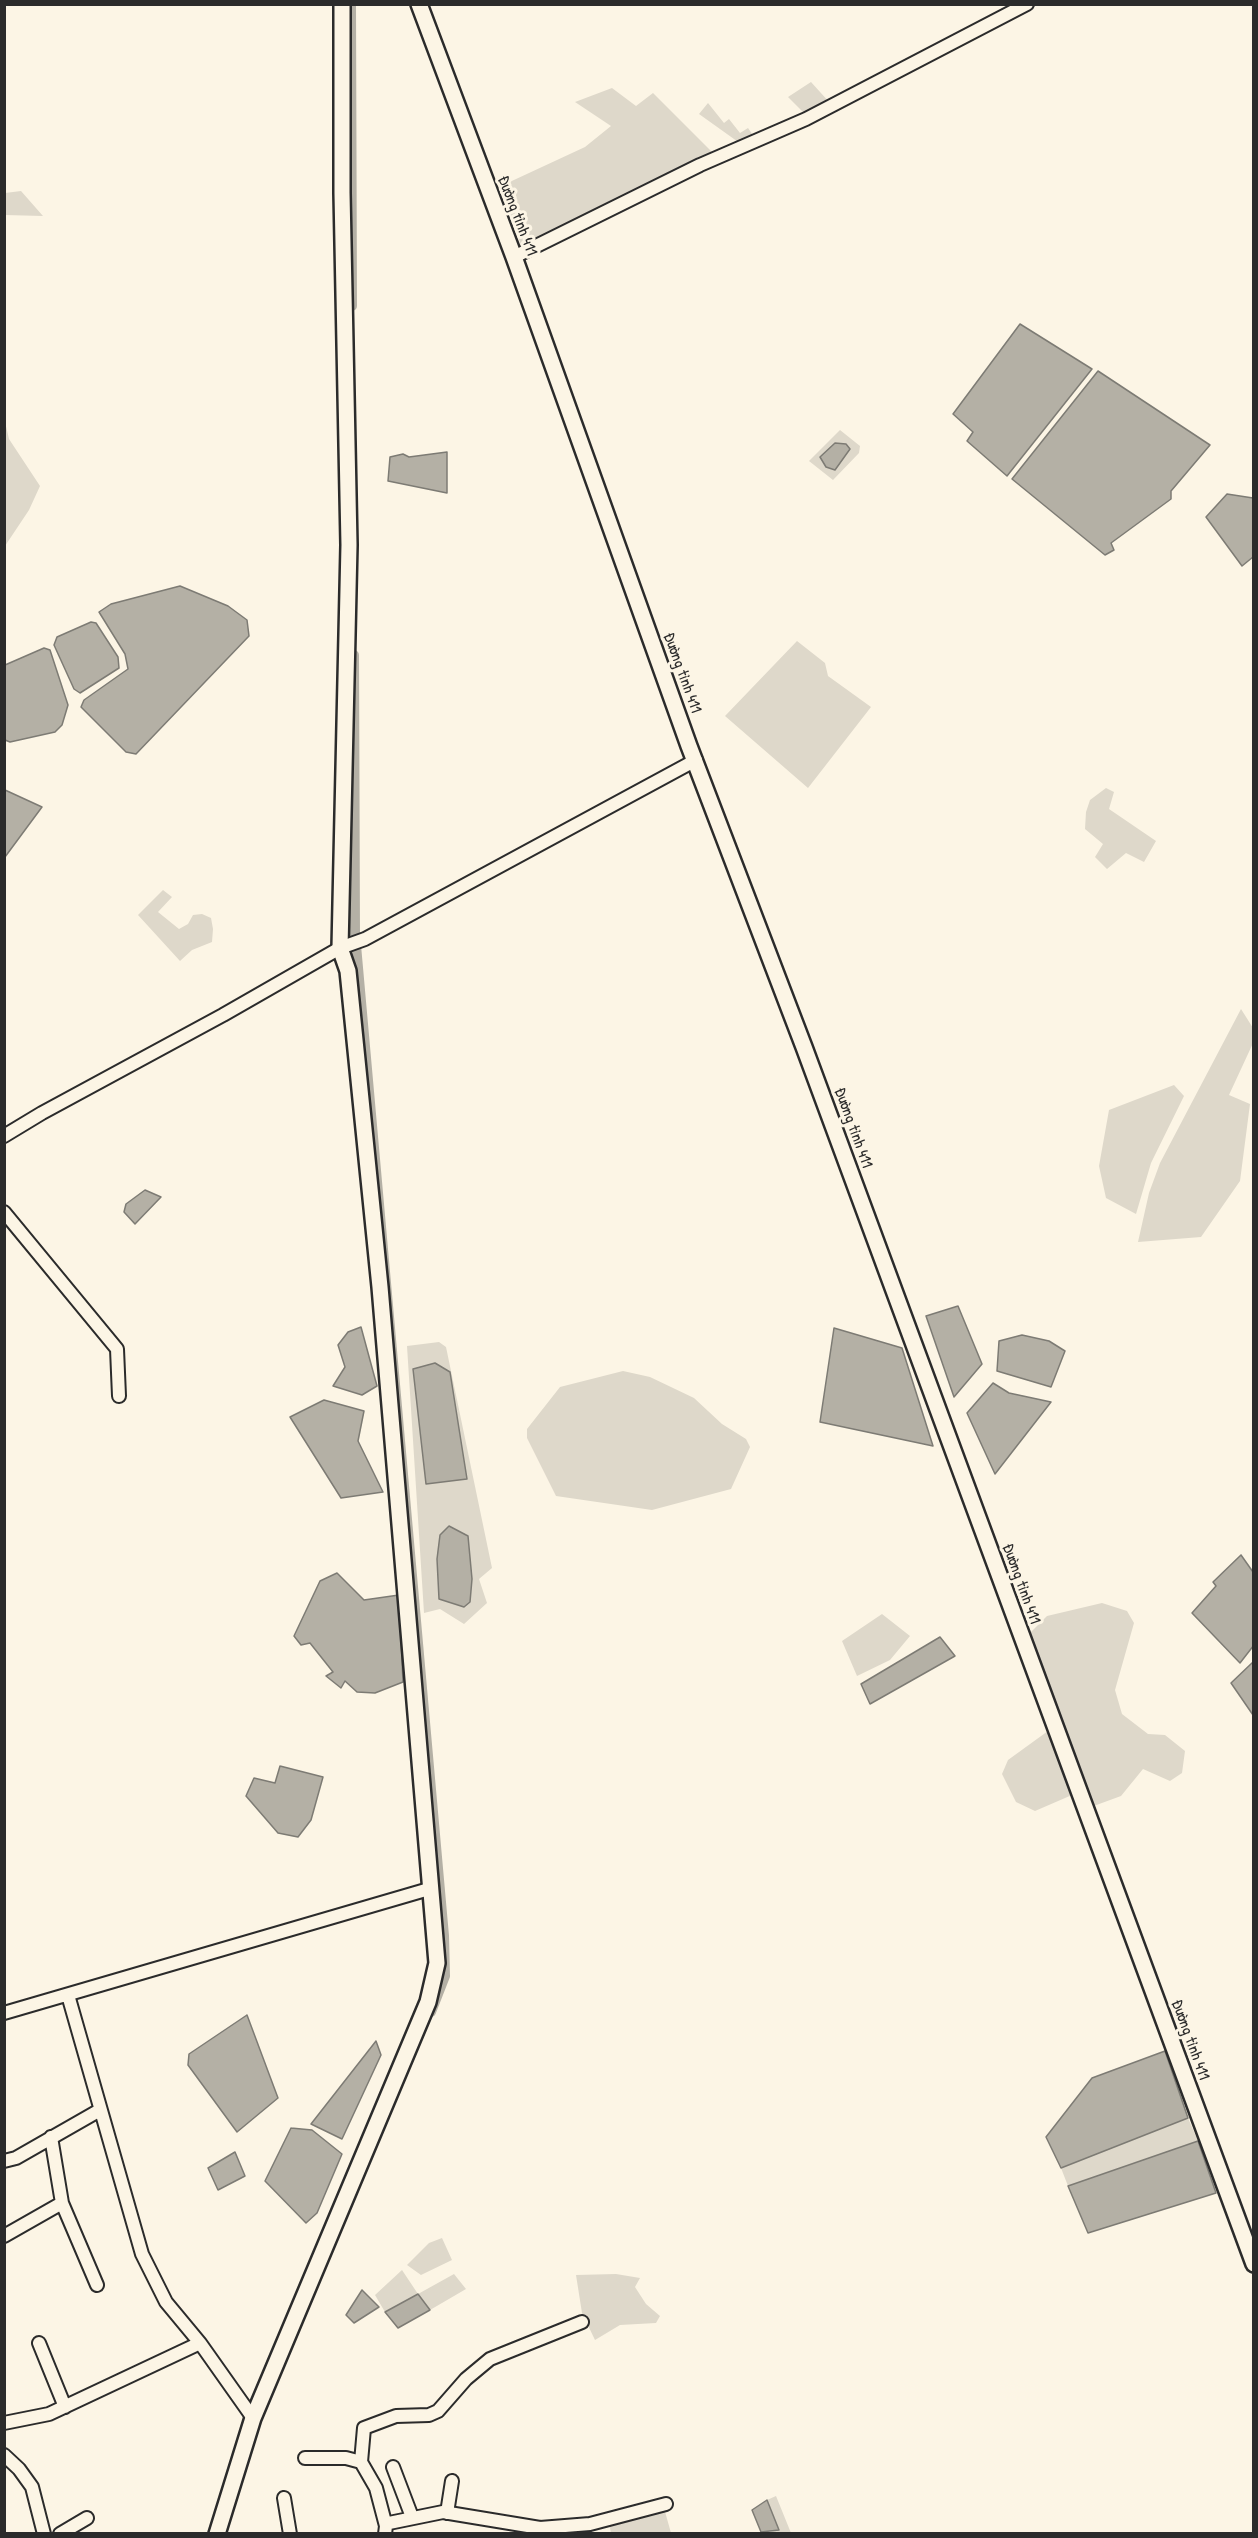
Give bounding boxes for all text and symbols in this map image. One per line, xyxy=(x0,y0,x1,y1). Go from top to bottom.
street label: Đường tỉnh 411 xyxy=(493,173,541,259)
street label: Đường tỉnh 411 xyxy=(659,630,705,716)
street label: Đường tỉnh 411 xyxy=(830,1085,876,1171)
street label: Đường tỉnh 411 xyxy=(998,1541,1044,1627)
street label: Đường tỉnh 411 xyxy=(1167,1997,1213,2083)

